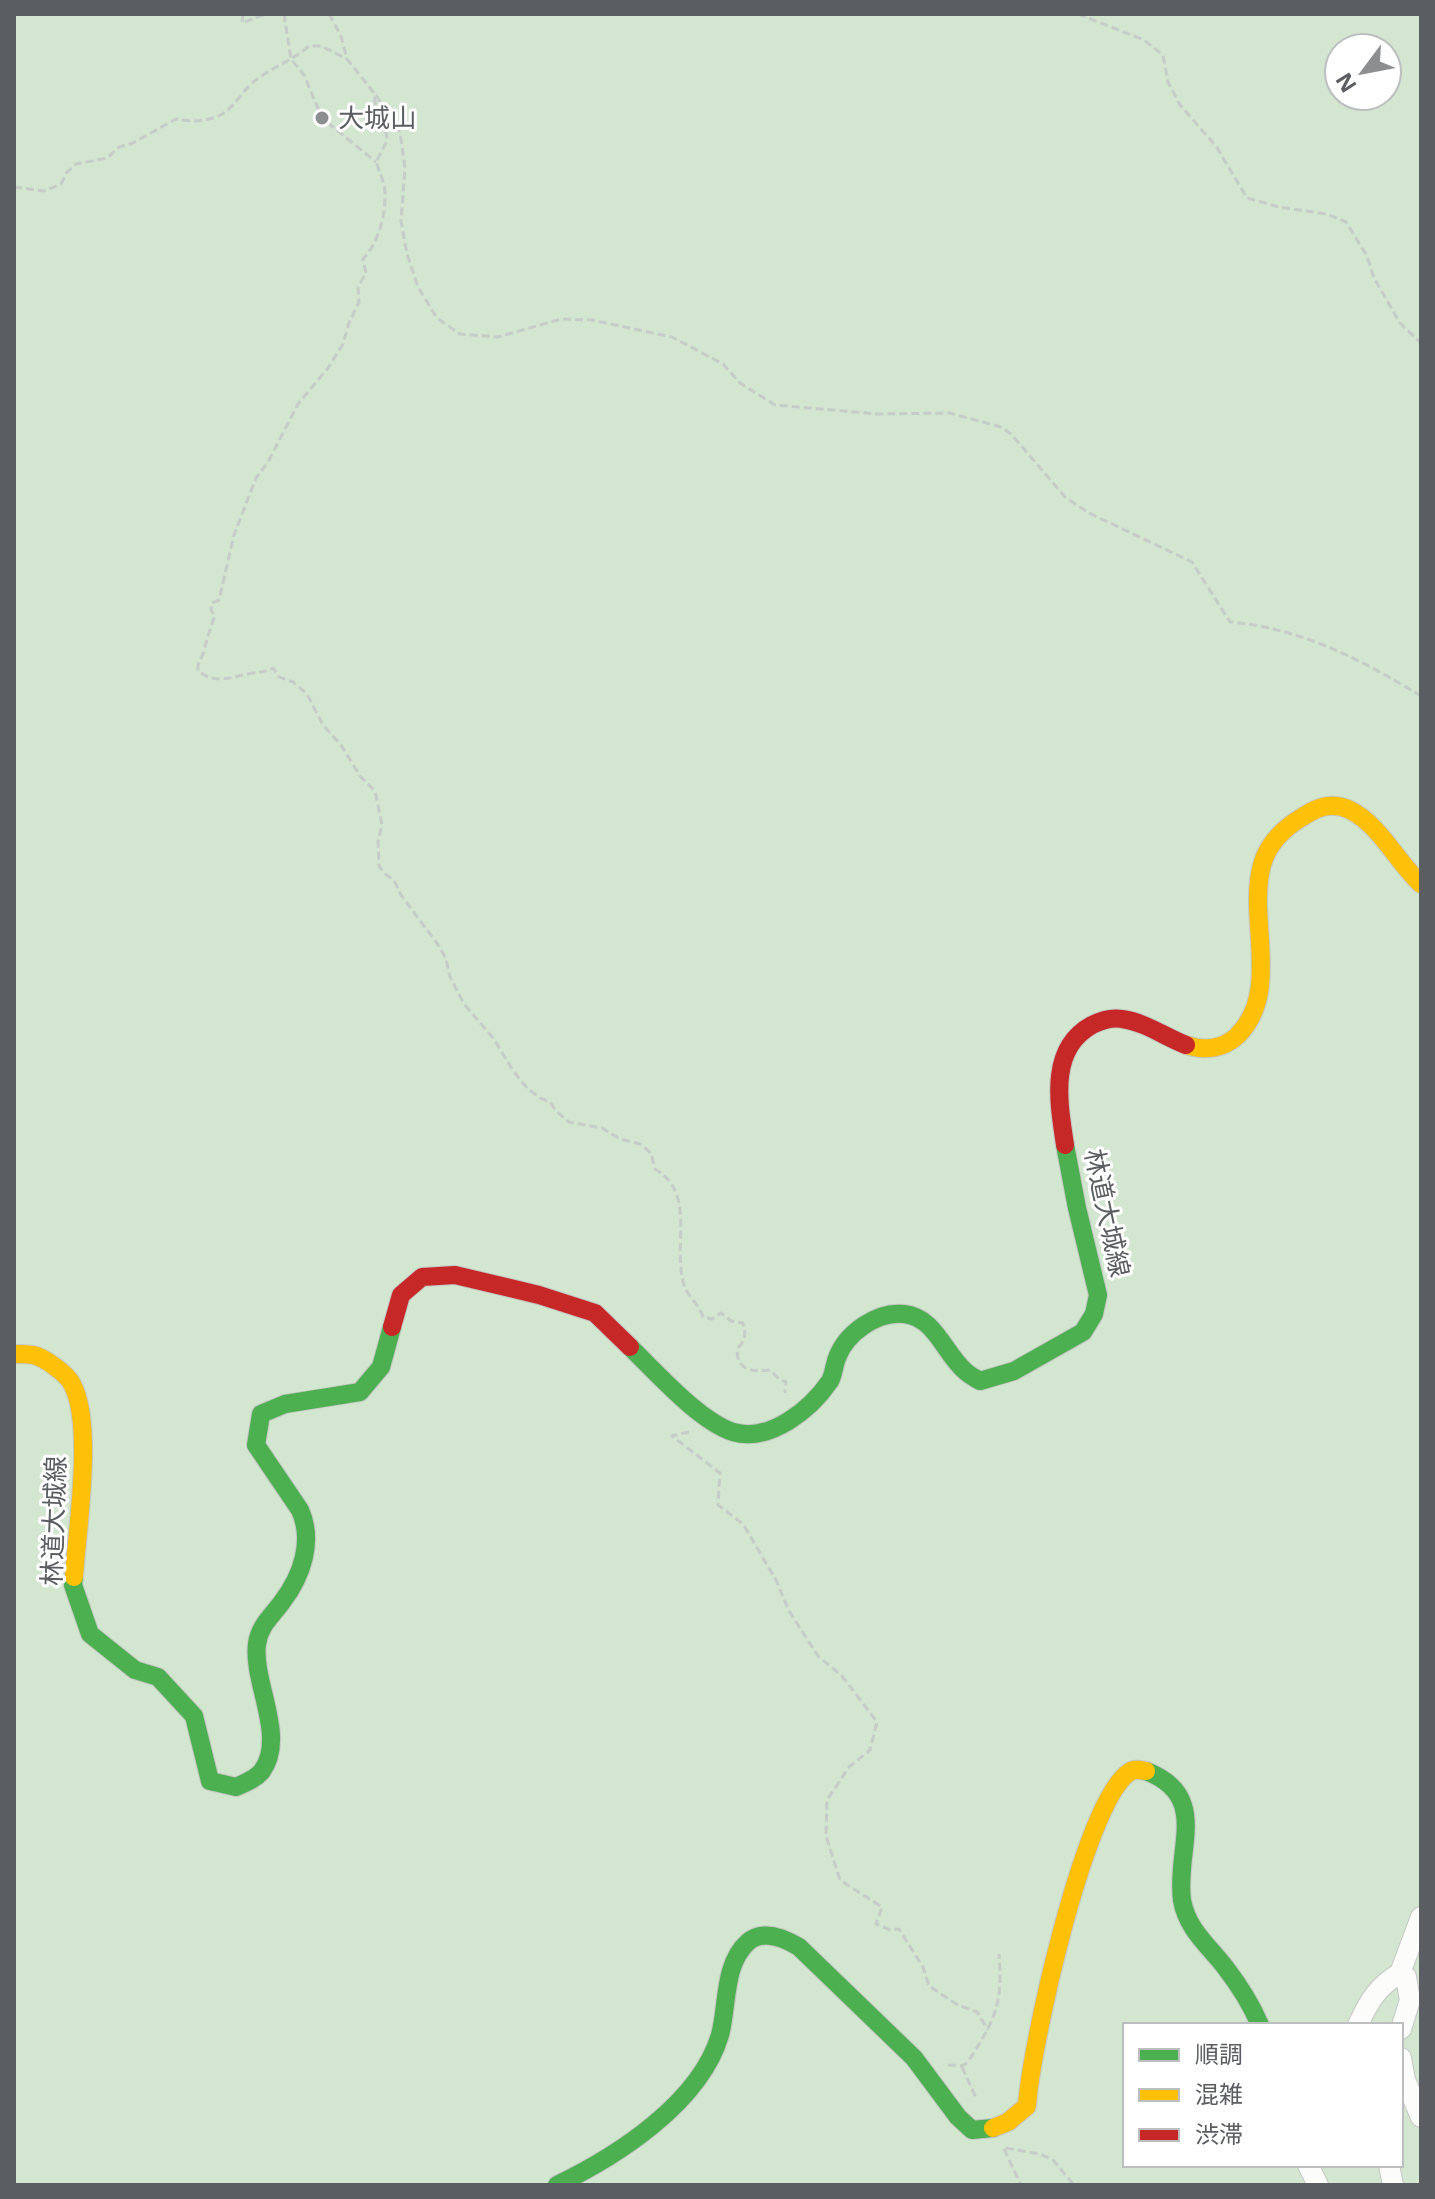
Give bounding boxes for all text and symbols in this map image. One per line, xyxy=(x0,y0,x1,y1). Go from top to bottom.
north arrow xyxy=(1323,32,1403,112)
text: N xyxy=(1328,68,1363,99)
place label: 大城山 xyxy=(338,99,416,135)
marker: 大城山 xyxy=(313,109,331,127)
street label: 林道大城線 xyxy=(1077,1145,1139,1280)
street label: 林道大城線 xyxy=(33,1455,73,1587)
legend xyxy=(1123,2023,1403,2167)
text: 順調 xyxy=(1195,2037,1243,2070)
text: 混雑 xyxy=(1195,2077,1243,2110)
text: 渋滞 xyxy=(1195,2117,1243,2150)

